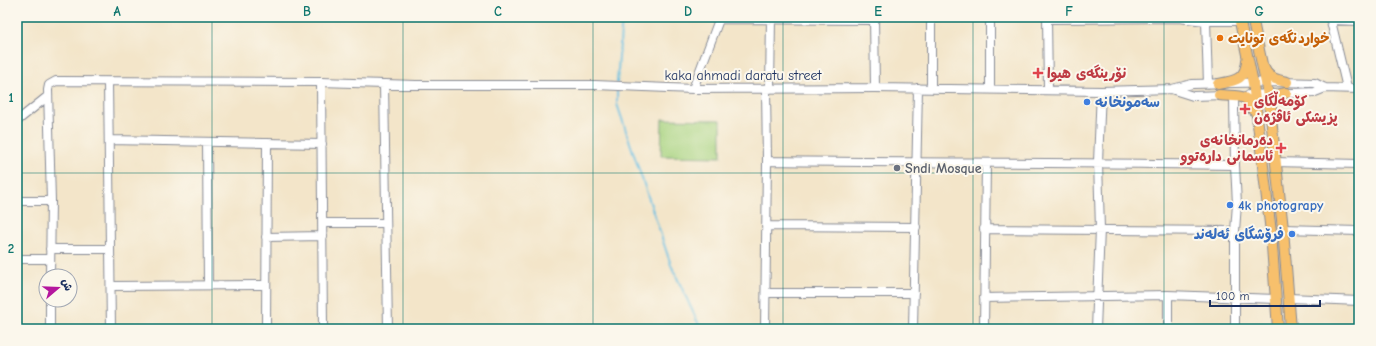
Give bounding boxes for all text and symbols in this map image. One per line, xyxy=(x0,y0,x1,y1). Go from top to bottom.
text: A xyxy=(113,4,121,19)
text: B xyxy=(303,4,311,19)
text: C xyxy=(494,4,502,19)
text: D xyxy=(684,4,692,19)
text: E xyxy=(874,4,882,19)
text: F xyxy=(1065,4,1073,19)
text: G xyxy=(1254,4,1264,19)
place label: خواردنگەی تونایت xyxy=(1228,29,1329,48)
marker: خواردنگەی تونایت xyxy=(1215,33,1225,43)
place label: نۆرینگەی هیوا xyxy=(1047,64,1126,83)
street label: kaka ahmadi daratu street xyxy=(664,67,823,84)
marker: نۆرینگەی هیوا xyxy=(1032,67,1044,79)
text: 1 xyxy=(8,90,14,105)
place label: کۆمەڵگای پزیشکی ئاڤژەن xyxy=(1254,91,1338,126)
place label: سەمونخانە xyxy=(1095,94,1160,112)
marker: سەمونخانە xyxy=(1082,97,1092,107)
marker: کۆمەڵگای پزیشکی ئاڤژەن xyxy=(1239,103,1251,115)
place label: دەرمانخانەی ئاسمانی دارەتوو xyxy=(1180,132,1274,166)
marker: دەرمانخانەی ئاسمانی دارەتوو xyxy=(1276,143,1286,153)
place label: Sndi Mosque xyxy=(905,160,982,177)
marker: Sndi Mosque xyxy=(892,163,902,173)
place label: 4k photograpy xyxy=(1238,197,1324,214)
marker: 4k photograpy xyxy=(1225,200,1235,210)
place label: فرۆشگای ئەلەند xyxy=(1194,225,1284,243)
marker: فرۆشگای ئەلەند xyxy=(1287,229,1297,239)
text: 2 xyxy=(8,241,14,256)
north arrow xyxy=(38,268,78,308)
text: ش xyxy=(59,277,75,293)
scale bar xyxy=(1210,282,1320,308)
text: 100 m xyxy=(1216,289,1249,303)

